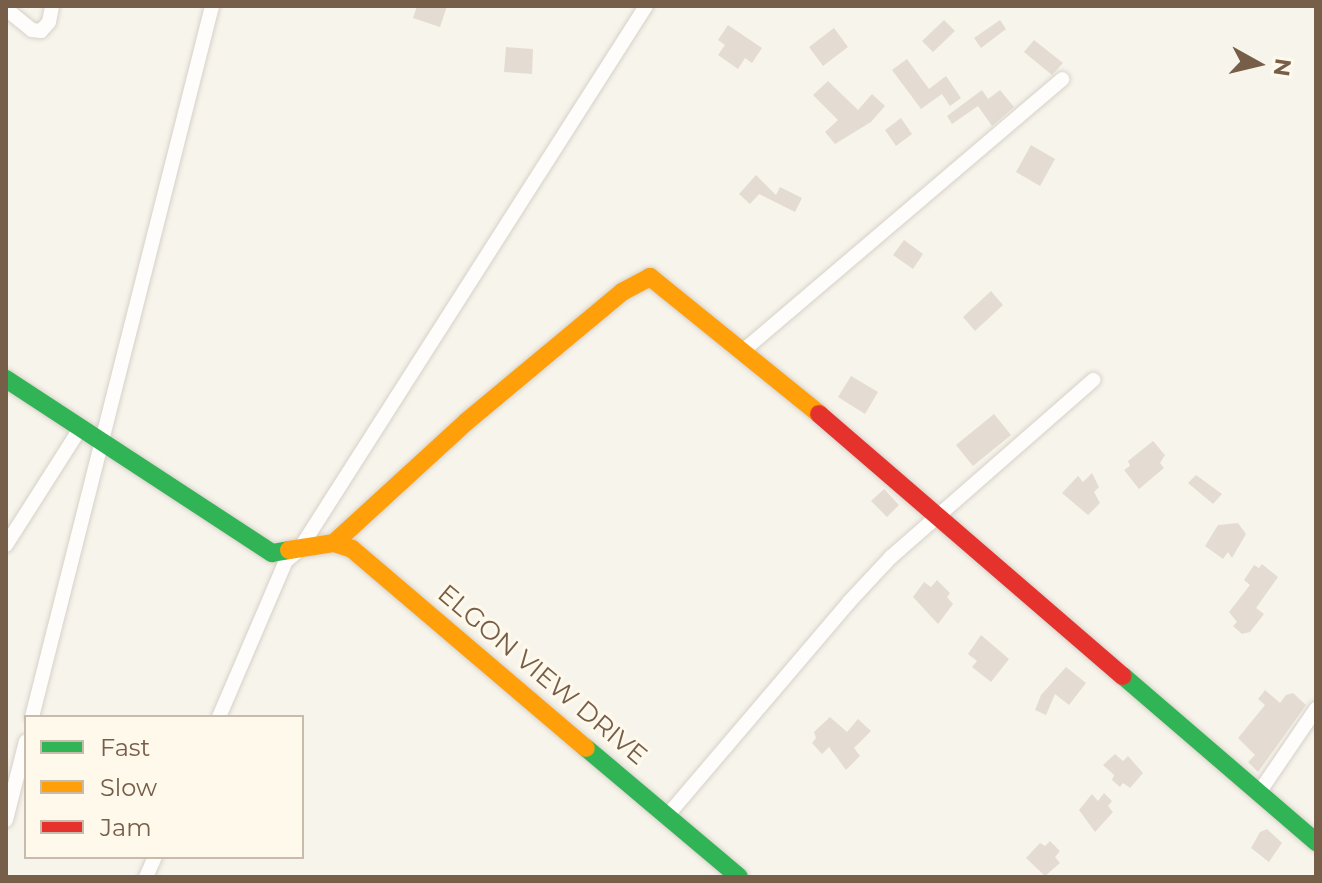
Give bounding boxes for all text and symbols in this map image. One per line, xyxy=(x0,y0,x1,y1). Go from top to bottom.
north arrow xyxy=(1218,24,1298,104)
text: N xyxy=(1268,57,1297,78)
street label: ELGON VIEW DRIVE xyxy=(431,578,653,772)
legend xyxy=(24,715,304,859)
text: Fast xyxy=(100,733,150,762)
text: Slow xyxy=(100,773,157,802)
text: Jam xyxy=(100,813,152,842)

